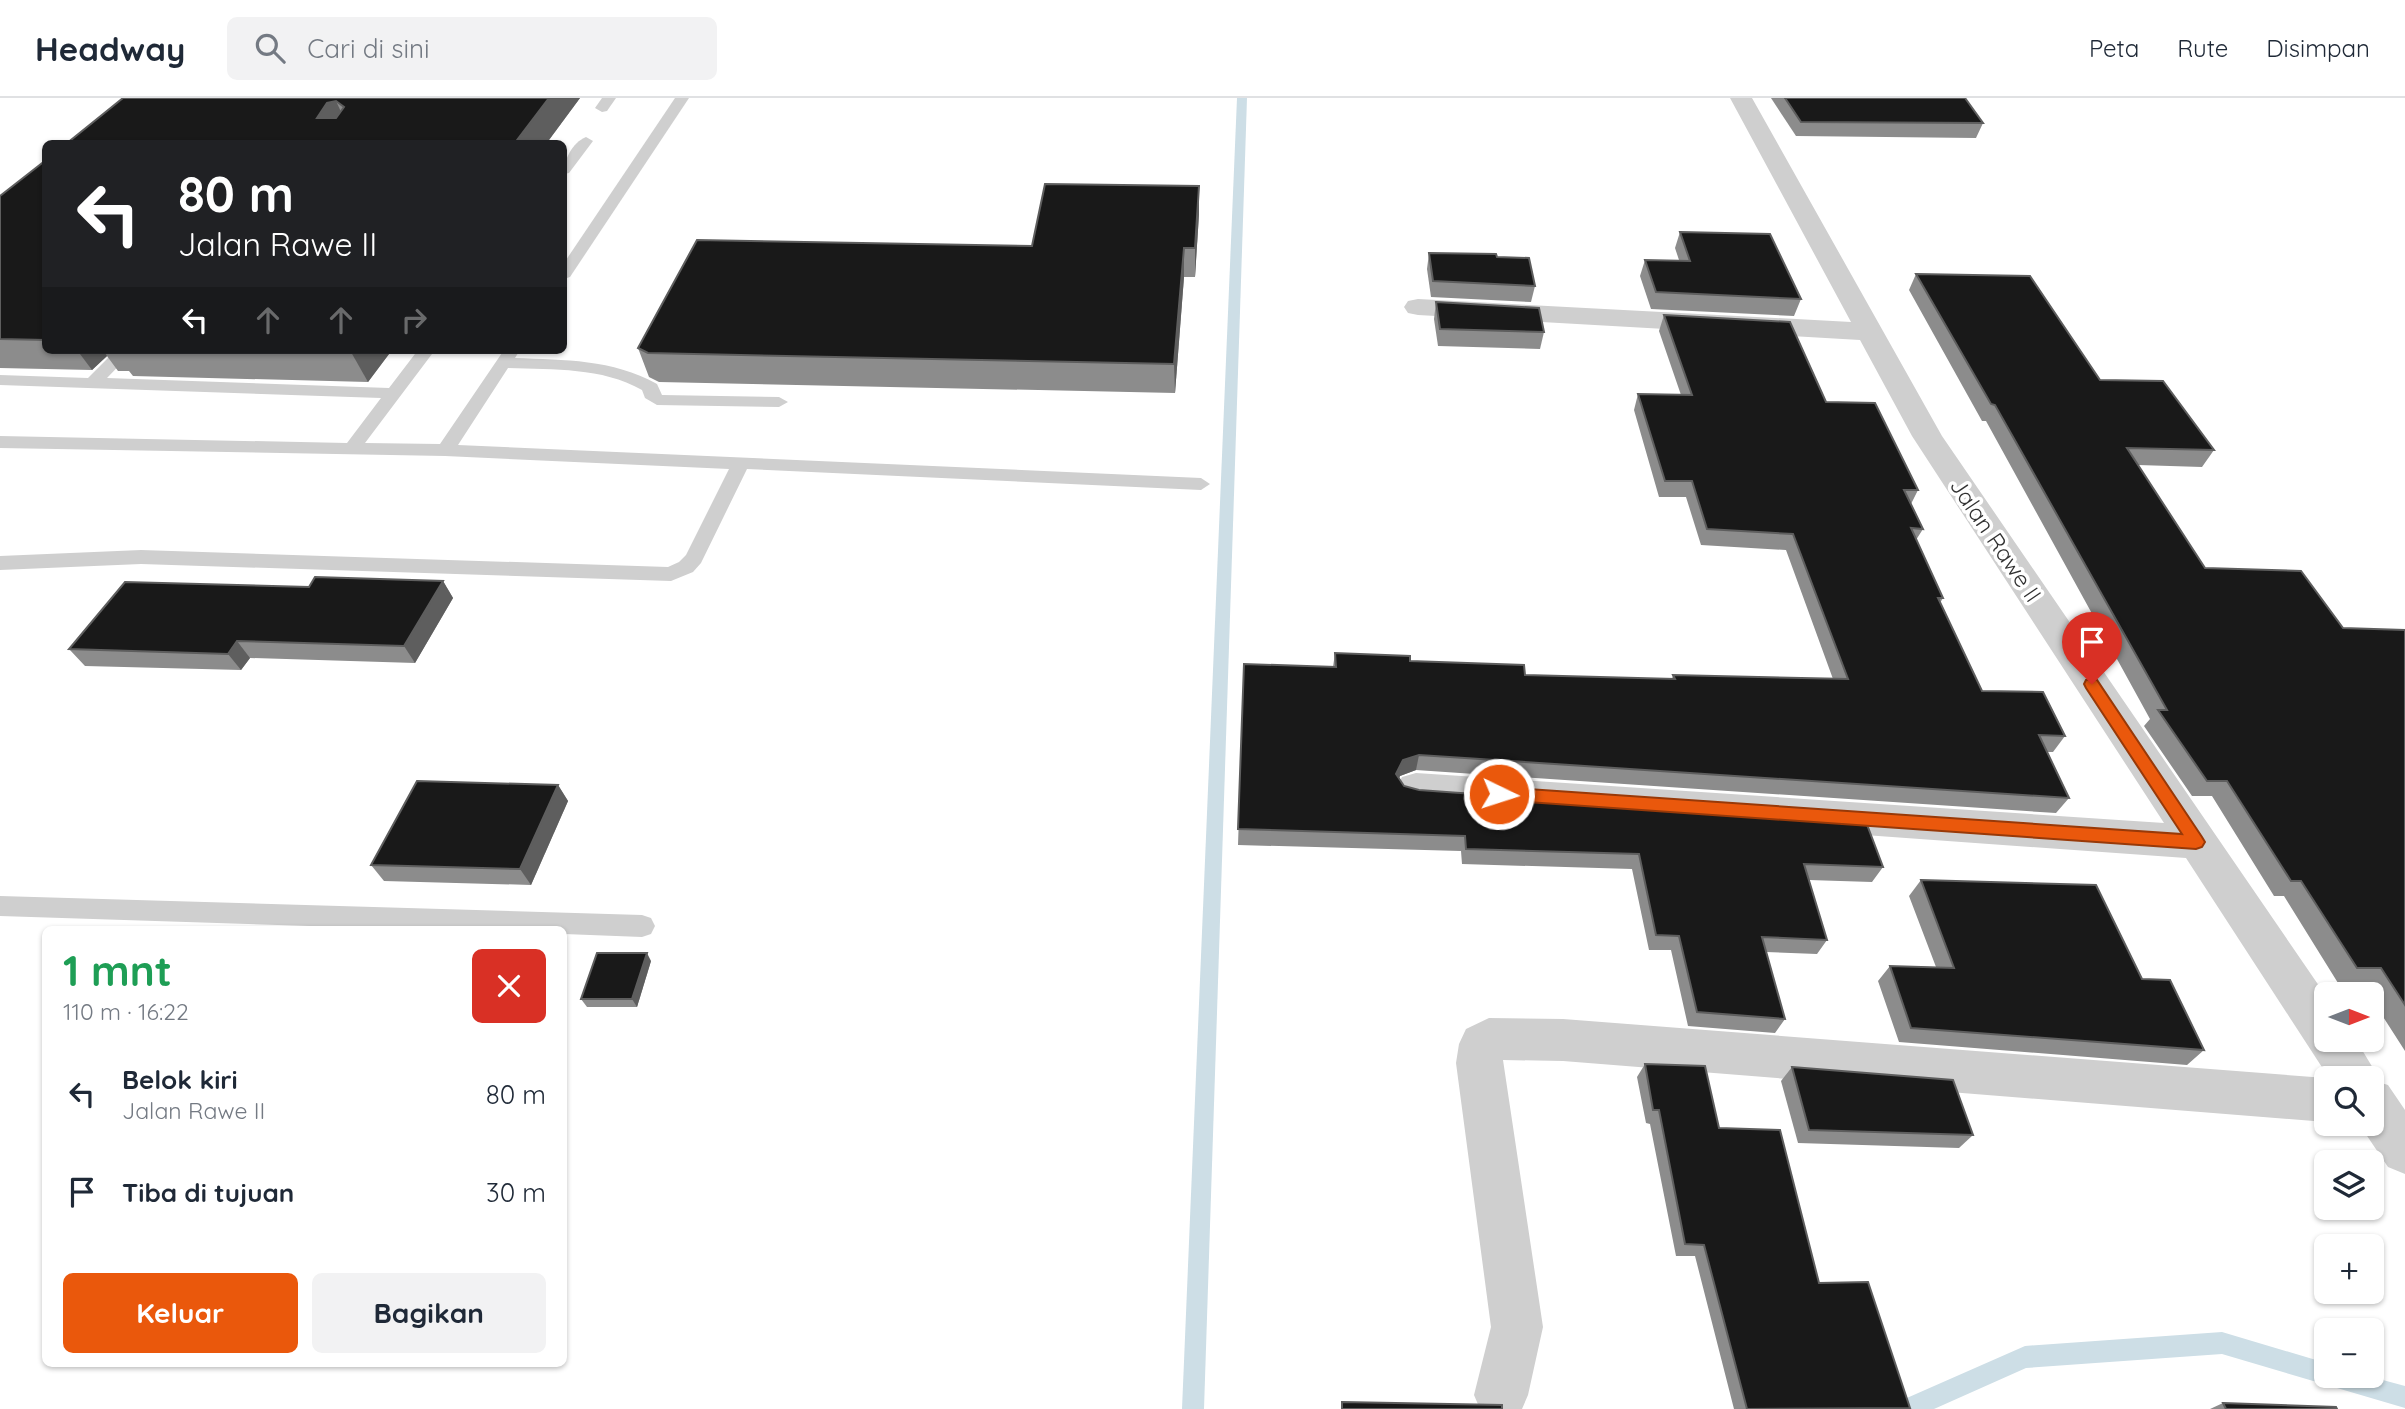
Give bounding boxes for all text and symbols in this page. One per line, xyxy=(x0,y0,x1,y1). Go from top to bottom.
search box xyxy=(227,17,717,80)
text: Headway xyxy=(35,28,185,69)
icon: search xyxy=(251,29,289,67)
text: Cari di sini xyxy=(307,32,430,65)
text: Peta xyxy=(2089,33,2139,63)
text: Rute xyxy=(2177,33,2228,63)
text: Disimpan xyxy=(2266,33,2370,63)
text: 80 m xyxy=(178,163,294,224)
icon: left xyxy=(63,168,154,259)
text: Jalan Rawe II xyxy=(178,224,377,264)
icon: left xyxy=(176,301,214,339)
icon: ahead xyxy=(249,301,287,339)
icon: ahead xyxy=(322,301,360,339)
icon: right xyxy=(395,301,433,339)
street label: Jalan Rawe II xyxy=(1944,472,2048,608)
pin xyxy=(2062,612,2122,684)
icon: arrive xyxy=(2073,623,2111,661)
position arrow xyxy=(1462,757,1536,831)
text: 1 mnt xyxy=(63,944,172,997)
button: close xyxy=(472,949,546,1023)
north arrow xyxy=(2314,982,2384,1052)
map controls xyxy=(2314,982,2384,1388)
text: 110 m · 16:22 xyxy=(63,997,189,1026)
text: Belok kiri xyxy=(122,1063,238,1096)
button: search xyxy=(2314,1066,2384,1136)
icon: left xyxy=(63,1075,101,1113)
text: 80 m xyxy=(486,1078,546,1111)
text: Jalan Rawe II xyxy=(122,1096,265,1125)
button: layers xyxy=(2314,1150,2384,1220)
icon: arrive xyxy=(63,1173,101,1211)
text: Tiba di tujuan xyxy=(122,1176,294,1209)
text: 30 m xyxy=(486,1176,546,1209)
button: + xyxy=(2314,1234,2384,1304)
button: Keluar xyxy=(63,1273,298,1353)
button: Bagikan xyxy=(312,1273,546,1353)
button: − xyxy=(2314,1318,2384,1388)

